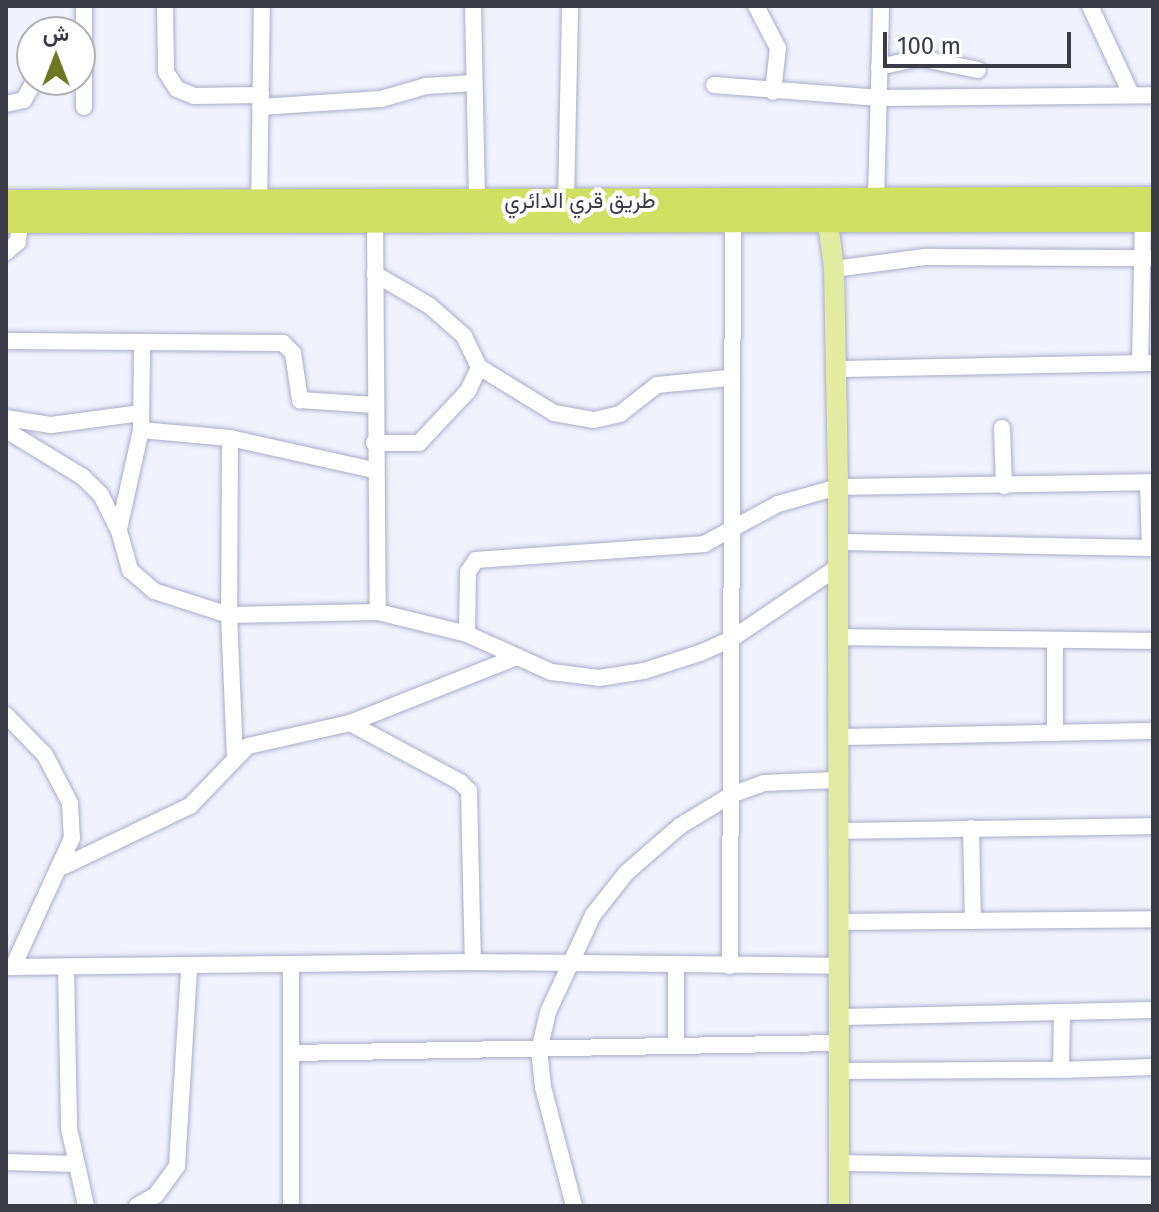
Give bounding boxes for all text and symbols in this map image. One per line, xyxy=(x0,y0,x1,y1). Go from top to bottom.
north arrow xyxy=(16,16,96,96)
scale bar xyxy=(887,16,1075,66)
text: ش xyxy=(43,20,69,47)
text: 100 m xyxy=(897,32,961,60)
street label: طريق قري الدائري xyxy=(504,188,656,214)

